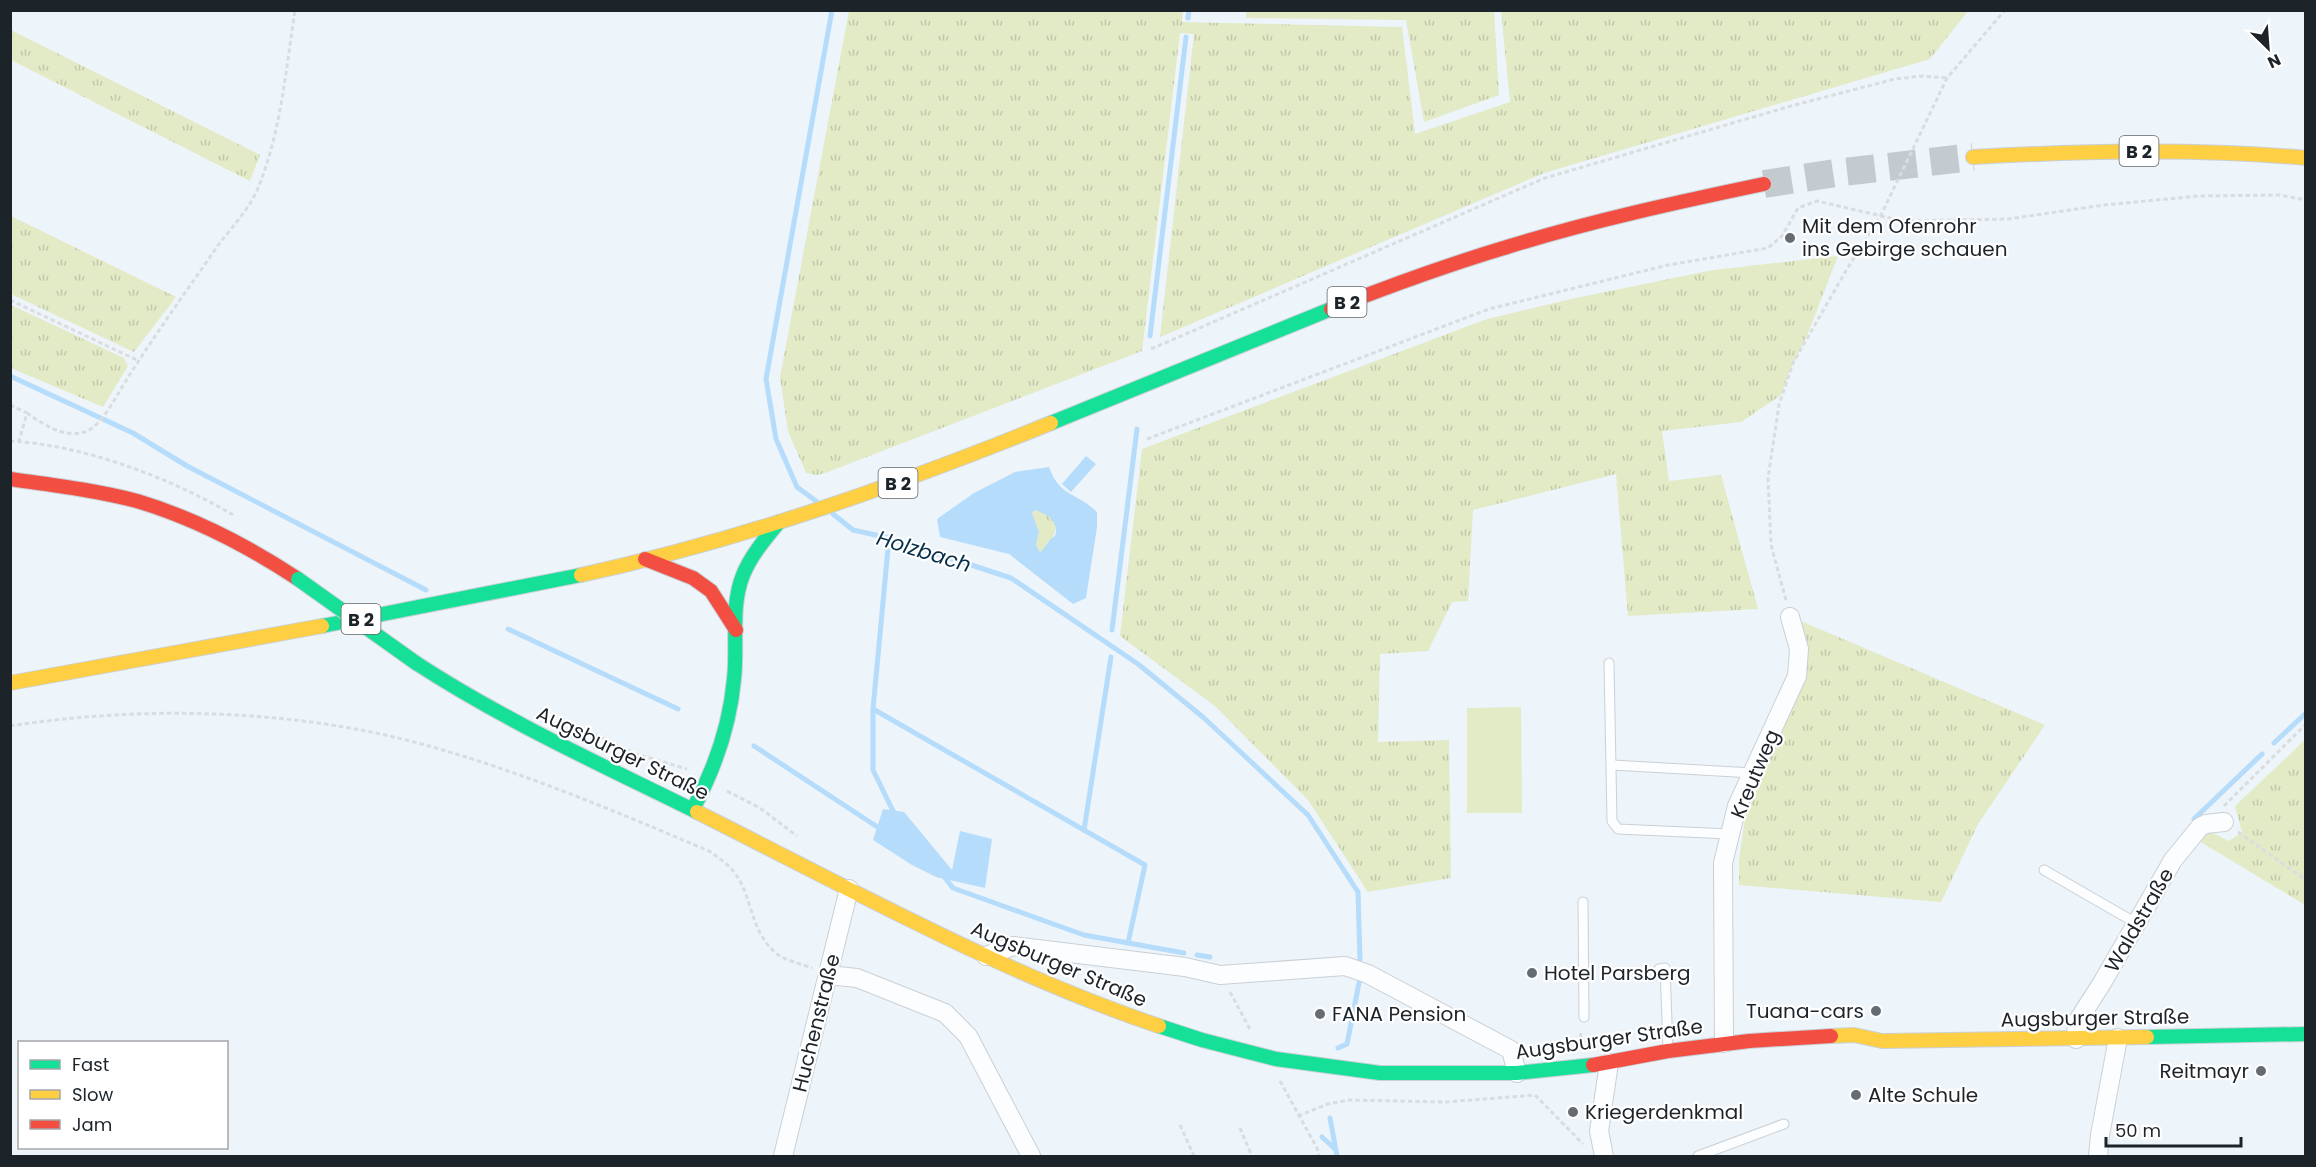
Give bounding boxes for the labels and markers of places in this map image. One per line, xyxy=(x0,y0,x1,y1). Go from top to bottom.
place label: Mit dem Ofenrohr ins Gebirge schauen xyxy=(1802,212,2008,263)
marker: Mit dem Ofenrohr ins Gebirge schauen xyxy=(1783,231,1797,245)
place label: Hotel Parsberg xyxy=(1544,959,1690,987)
marker: Hotel Parsberg xyxy=(1525,966,1539,980)
place label: Tuana-cars xyxy=(1746,997,1864,1025)
place label: FANA Pension xyxy=(1332,1000,1466,1028)
marker: Tuana-cars xyxy=(1869,1004,1883,1018)
marker: FANA Pension xyxy=(1313,1007,1327,1021)
place label: Reitmayr xyxy=(2159,1057,2249,1085)
marker: Reitmayr xyxy=(2254,1064,2268,1078)
place label: Alte Schule xyxy=(1868,1081,1978,1109)
marker: Alte Schule xyxy=(1849,1088,1863,1102)
place label: Kriegerdenkmal xyxy=(1585,1098,1743,1126)
marker: Kriegerdenkmal xyxy=(1566,1105,1580,1119)

